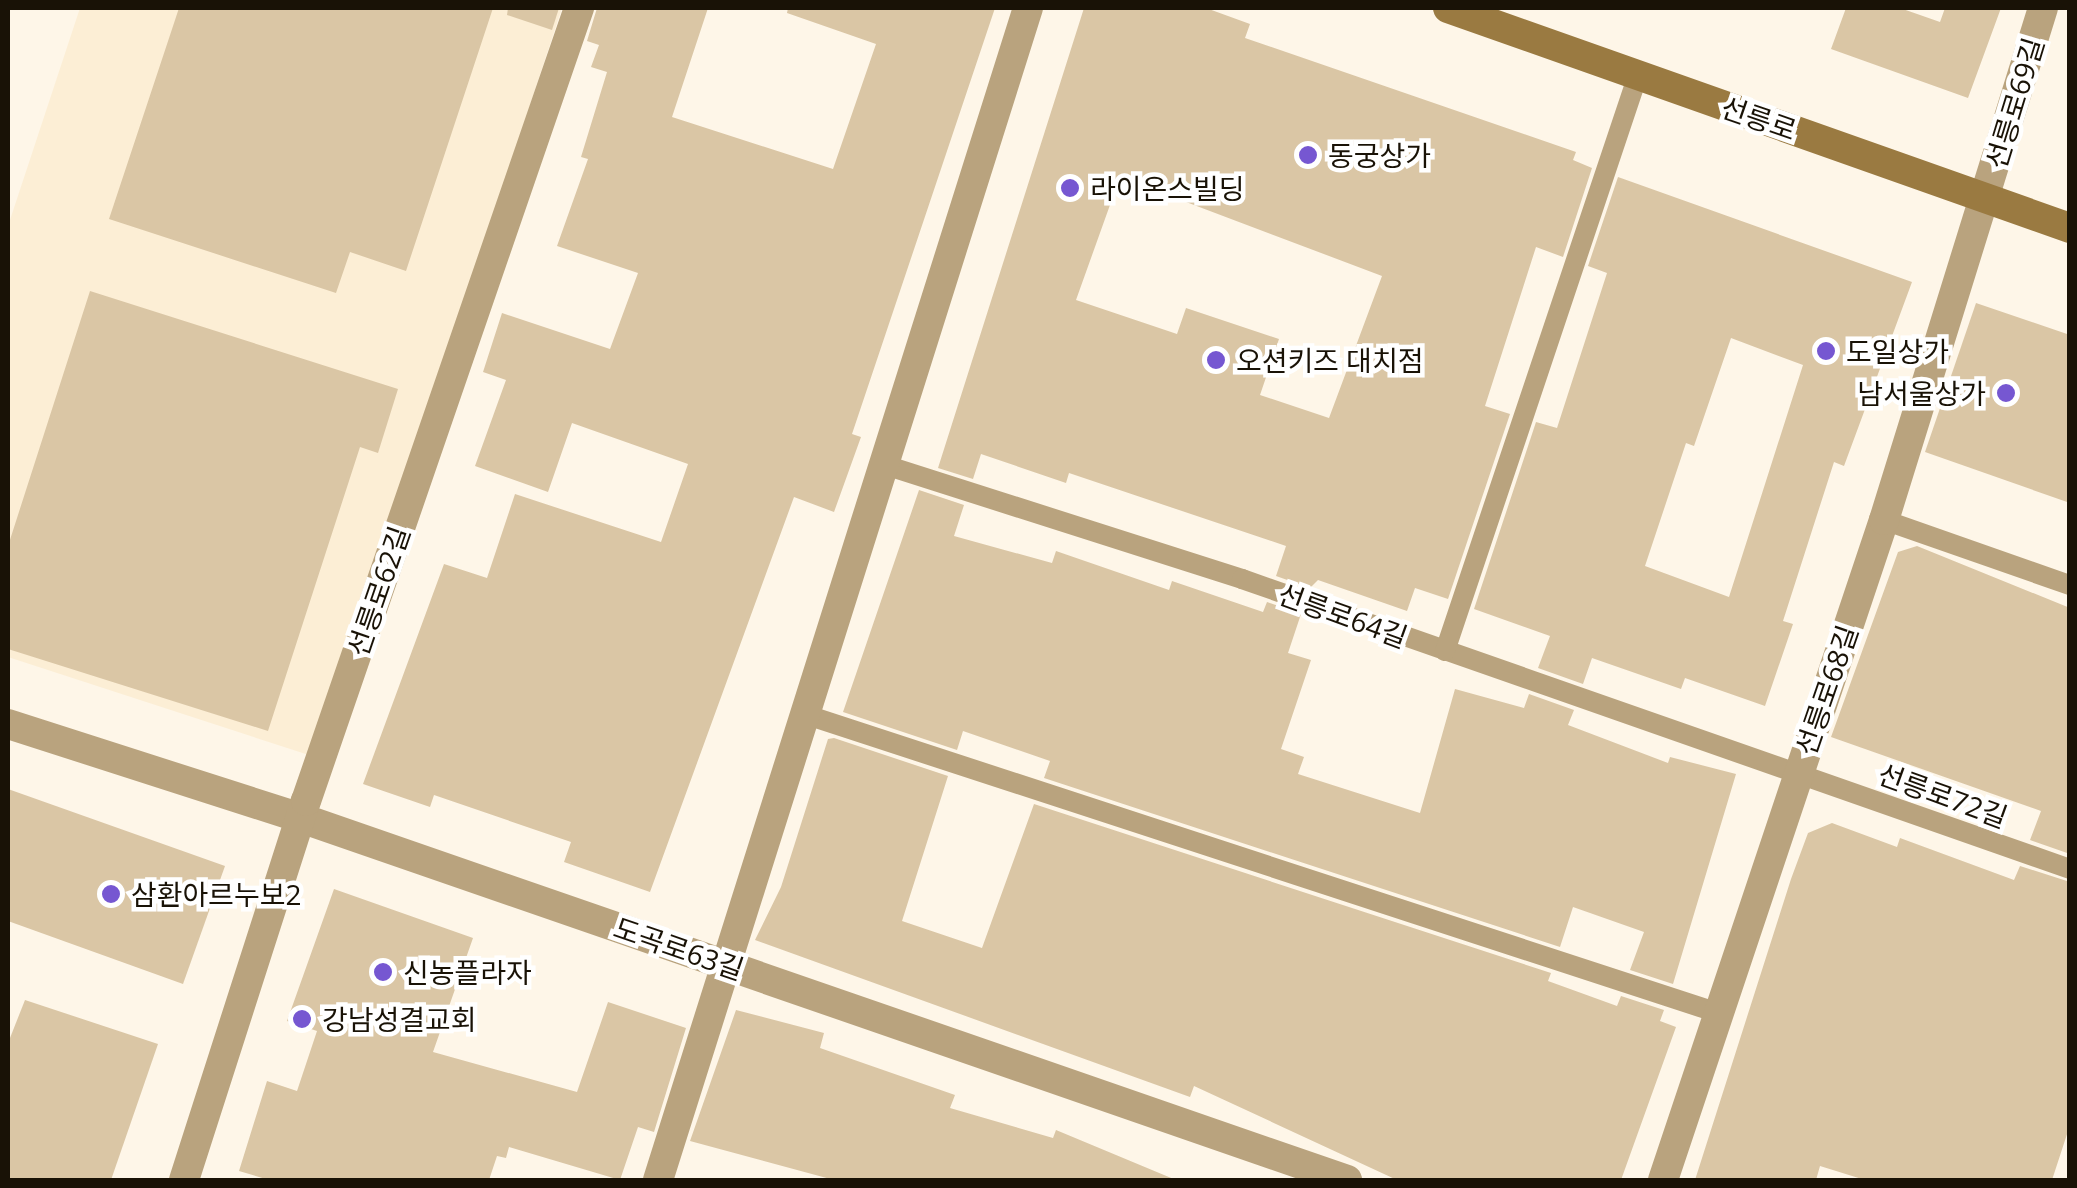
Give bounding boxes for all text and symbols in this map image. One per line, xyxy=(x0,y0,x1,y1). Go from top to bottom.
street label: 선릉로69길 xyxy=(1978,34,2050,172)
street label: 선릉로 xyxy=(1717,90,1801,146)
place label: 동궁상가 xyxy=(1328,138,1431,172)
marker: 동궁상가 xyxy=(1297,144,1319,166)
place label: 라이온스빌딩 xyxy=(1090,171,1245,205)
marker: 라이온스빌딩 xyxy=(1059,177,1081,199)
place label: 도일상가 xyxy=(1846,334,1949,368)
marker: 도일상가 xyxy=(1815,340,1837,362)
place label: 오션키즈 대치점 xyxy=(1236,343,1424,377)
marker: 오션키즈 대치점 xyxy=(1205,349,1227,371)
place label: 남서울상가 xyxy=(1857,376,1986,410)
marker: 남서울상가 xyxy=(1995,382,2017,404)
street label: 선릉로62길 xyxy=(340,522,416,660)
street label: 선릉로64길 xyxy=(1274,576,1412,654)
street label: 선릉로68길 xyxy=(1788,621,1864,759)
street label: 선릉로72길 xyxy=(1874,756,2012,834)
place label: 삼환아르누보2 xyxy=(131,877,302,911)
marker: 삼환아르누보2 xyxy=(100,883,122,905)
street label: 도곡로63길 xyxy=(610,910,748,986)
place label: 신농플라자 xyxy=(403,955,532,989)
marker: 신농플라자 xyxy=(372,961,394,983)
place label: 강남성결교회 xyxy=(322,1002,477,1036)
marker: 강남성결교회 xyxy=(291,1008,313,1030)

